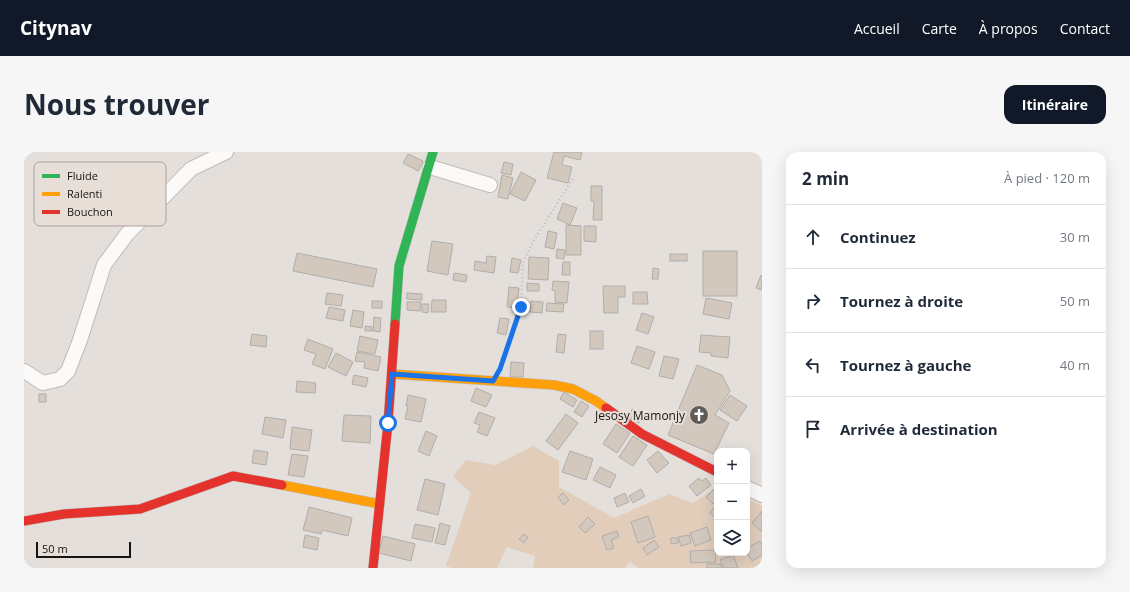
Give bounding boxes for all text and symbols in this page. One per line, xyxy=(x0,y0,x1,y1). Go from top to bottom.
text: Citynav xyxy=(20,15,92,41)
text: Accueil xyxy=(854,19,900,38)
text: Carte xyxy=(922,19,957,38)
text: À propos xyxy=(979,19,1038,38)
text: Contact xyxy=(1060,19,1110,38)
text: Nous trouver xyxy=(24,85,210,123)
button: Itinéraire xyxy=(1004,85,1106,124)
legend xyxy=(34,162,166,226)
text: 2 min xyxy=(802,167,849,190)
text: Fluide xyxy=(67,168,98,183)
text: À pied · 120 m xyxy=(1004,169,1090,187)
text: Ralenti xyxy=(67,186,102,201)
text: Bouchon xyxy=(67,204,113,219)
icon: ahead xyxy=(802,226,824,248)
text: Continuez xyxy=(840,227,916,247)
text: 30 m xyxy=(1060,228,1090,246)
icon: right xyxy=(802,290,824,312)
text: Tournez à droite xyxy=(840,291,963,311)
text: 50 m xyxy=(1060,292,1090,310)
route end xyxy=(512,298,530,316)
icon: left xyxy=(802,354,824,376)
text: Tournez à gauche xyxy=(840,355,971,375)
text: 40 m xyxy=(1060,356,1090,374)
church icon: Jesosy Mamonjy xyxy=(688,404,710,426)
place label: Jesosy Mamonjy xyxy=(594,407,686,424)
route start xyxy=(379,414,397,432)
icon: arrive xyxy=(802,418,824,440)
text: Arrivée à destination xyxy=(840,419,998,439)
map controls xyxy=(714,448,750,556)
button: + xyxy=(714,448,750,484)
button: − xyxy=(714,484,750,520)
button: layers xyxy=(714,520,750,556)
scale bar xyxy=(36,540,131,559)
text: 50 m xyxy=(42,541,68,556)

